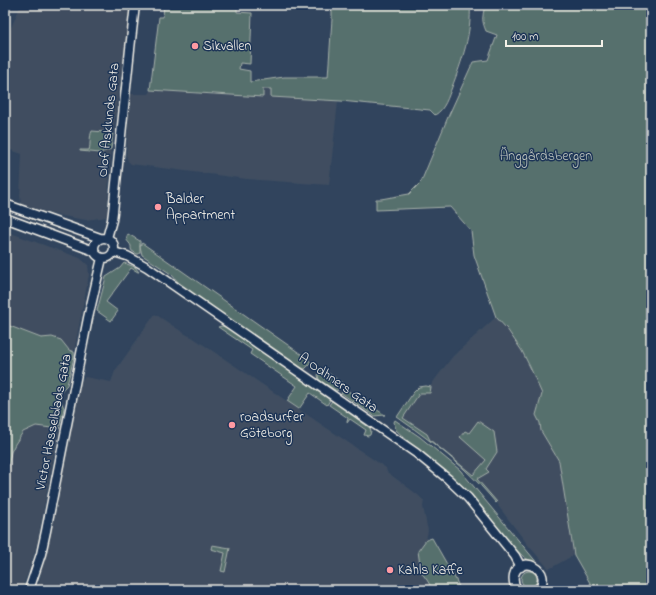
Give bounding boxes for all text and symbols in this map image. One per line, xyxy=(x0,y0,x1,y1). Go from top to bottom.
scale bar xyxy=(506,22,602,48)
text: 100 m xyxy=(512,28,539,46)
place label: Sikvallen xyxy=(203,36,252,57)
marker: Sikvallen xyxy=(190,41,200,51)
street label: Olof Asklunds Gata xyxy=(93,62,125,178)
park label: Änggårdsbergen xyxy=(500,146,592,168)
place label: Balder Appartment xyxy=(165,189,235,226)
marker: Balder Appartment xyxy=(153,202,163,212)
street label: A Odhners Gata xyxy=(294,348,382,418)
street label: Victor Hasselblads Gata xyxy=(30,352,78,493)
place label: roadsurfer Göteborg xyxy=(240,407,304,445)
marker: roadsurfer Göteborg xyxy=(227,420,237,430)
place label: Kahls Kaffe xyxy=(398,560,463,581)
marker: Kahls Kaffe xyxy=(385,565,395,575)

